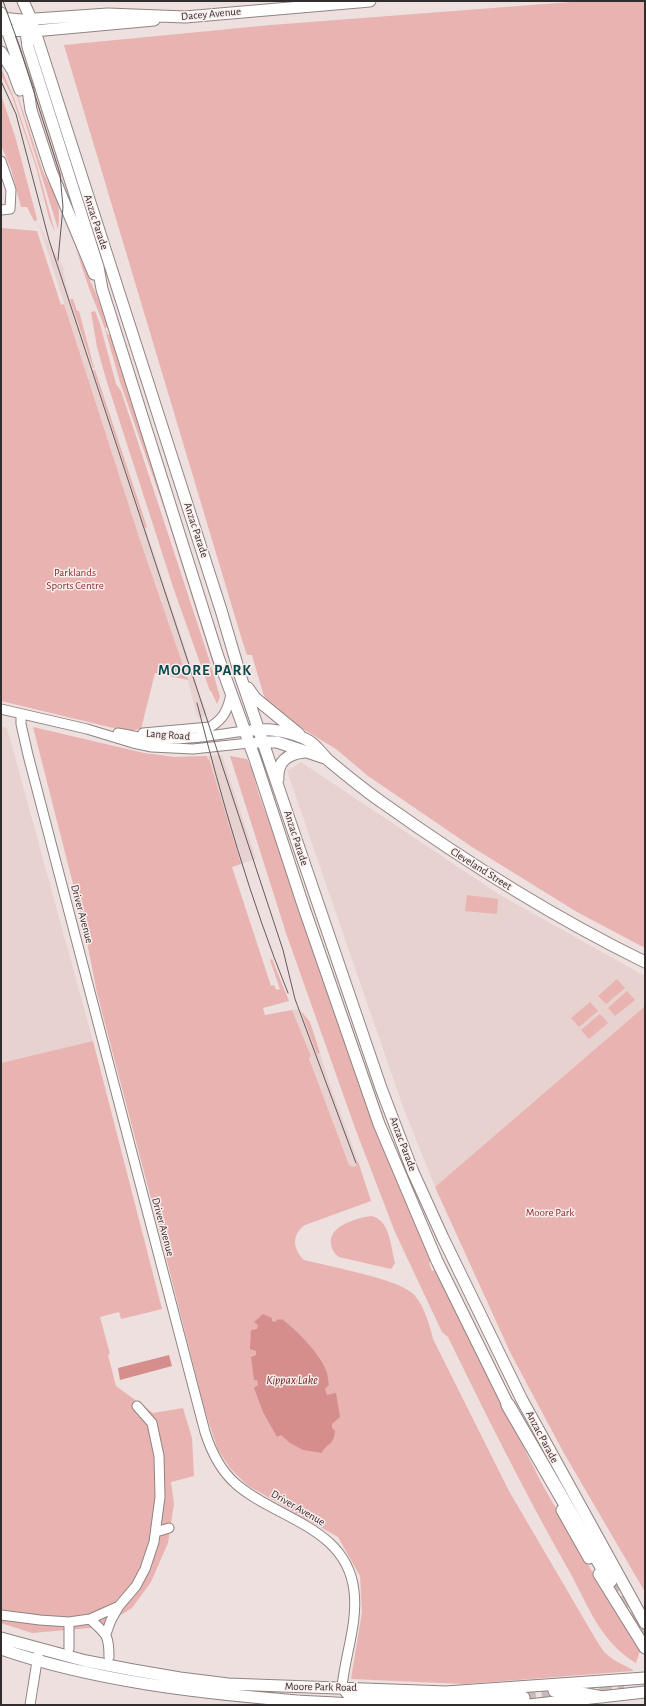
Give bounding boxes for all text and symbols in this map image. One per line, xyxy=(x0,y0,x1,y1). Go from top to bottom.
street label: Dacey Avenue xyxy=(181,5,241,23)
street label: Anzac Parade xyxy=(81,193,111,251)
street label: Anzac Parade xyxy=(181,501,211,559)
park label: Parklands Sports Centre xyxy=(46,566,104,592)
district label: MOORE PARK xyxy=(158,661,252,679)
street label: Lang Road xyxy=(145,727,191,743)
street label: Anzac Parade xyxy=(281,809,311,867)
street label: Cleveland Street xyxy=(448,845,514,893)
street label: Driver Avenue xyxy=(68,883,96,945)
street label: Anzac Parade xyxy=(387,1115,419,1173)
street label: Driver Avenue xyxy=(149,1196,177,1258)
park label: Moore Park xyxy=(526,1206,574,1220)
water label: Kippax Lake xyxy=(266,1373,318,1387)
street label: Anzac Parade xyxy=(523,1409,561,1465)
street label: Driver Avenue xyxy=(269,1487,327,1529)
street label: Moore Park Road xyxy=(285,1680,357,1694)

